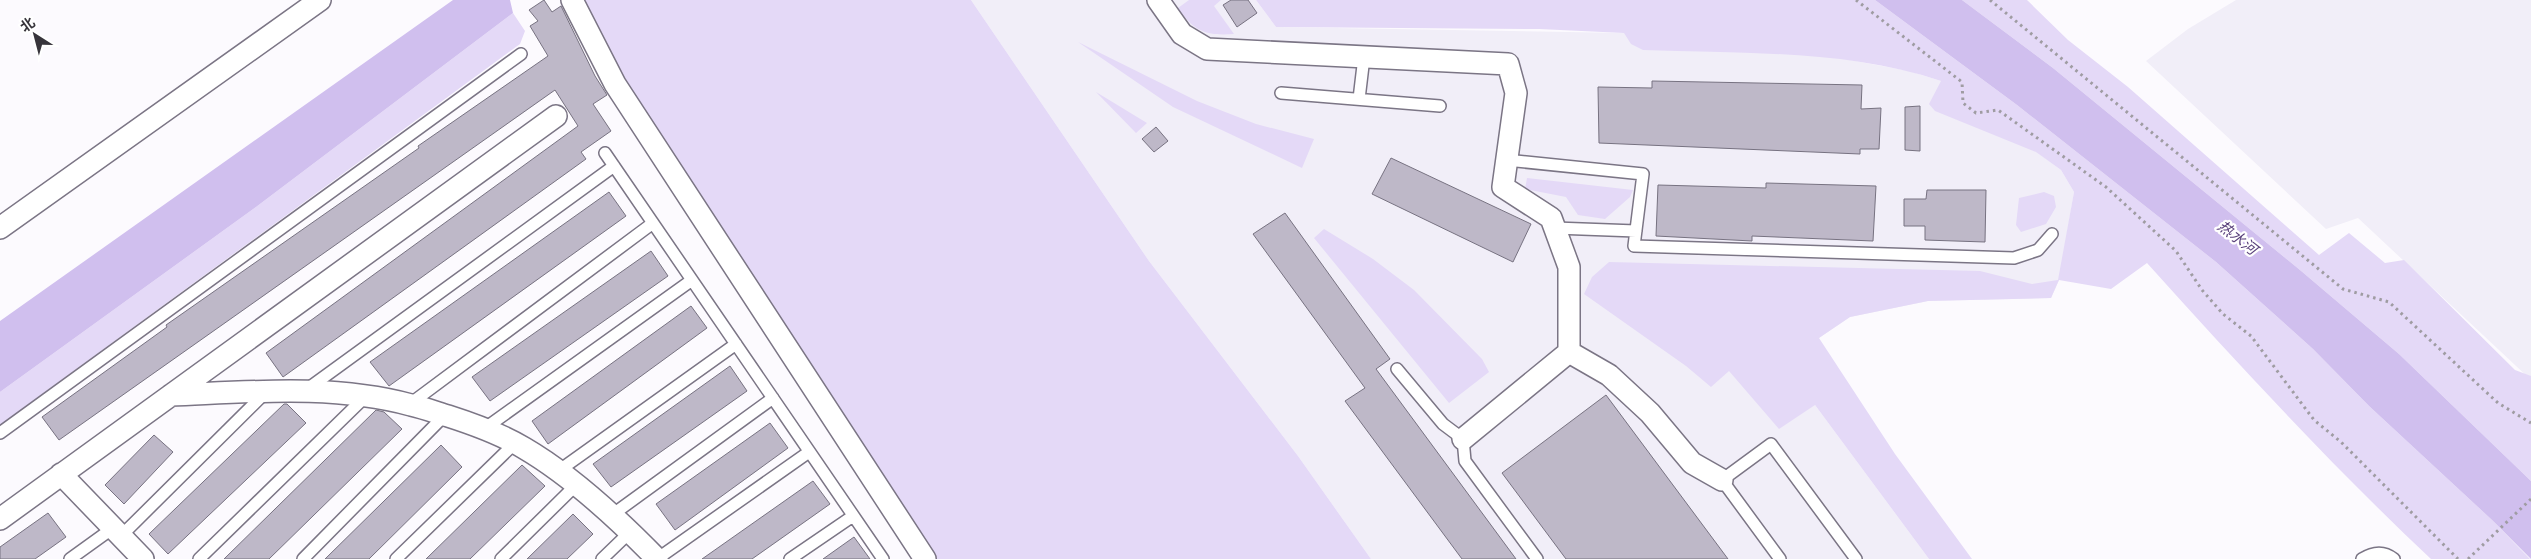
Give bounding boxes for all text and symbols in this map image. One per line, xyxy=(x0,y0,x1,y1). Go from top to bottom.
north arrow xyxy=(10,10,60,60)
text: 北 xyxy=(16,13,38,35)
water label: 热水河 xyxy=(2215,216,2264,260)

